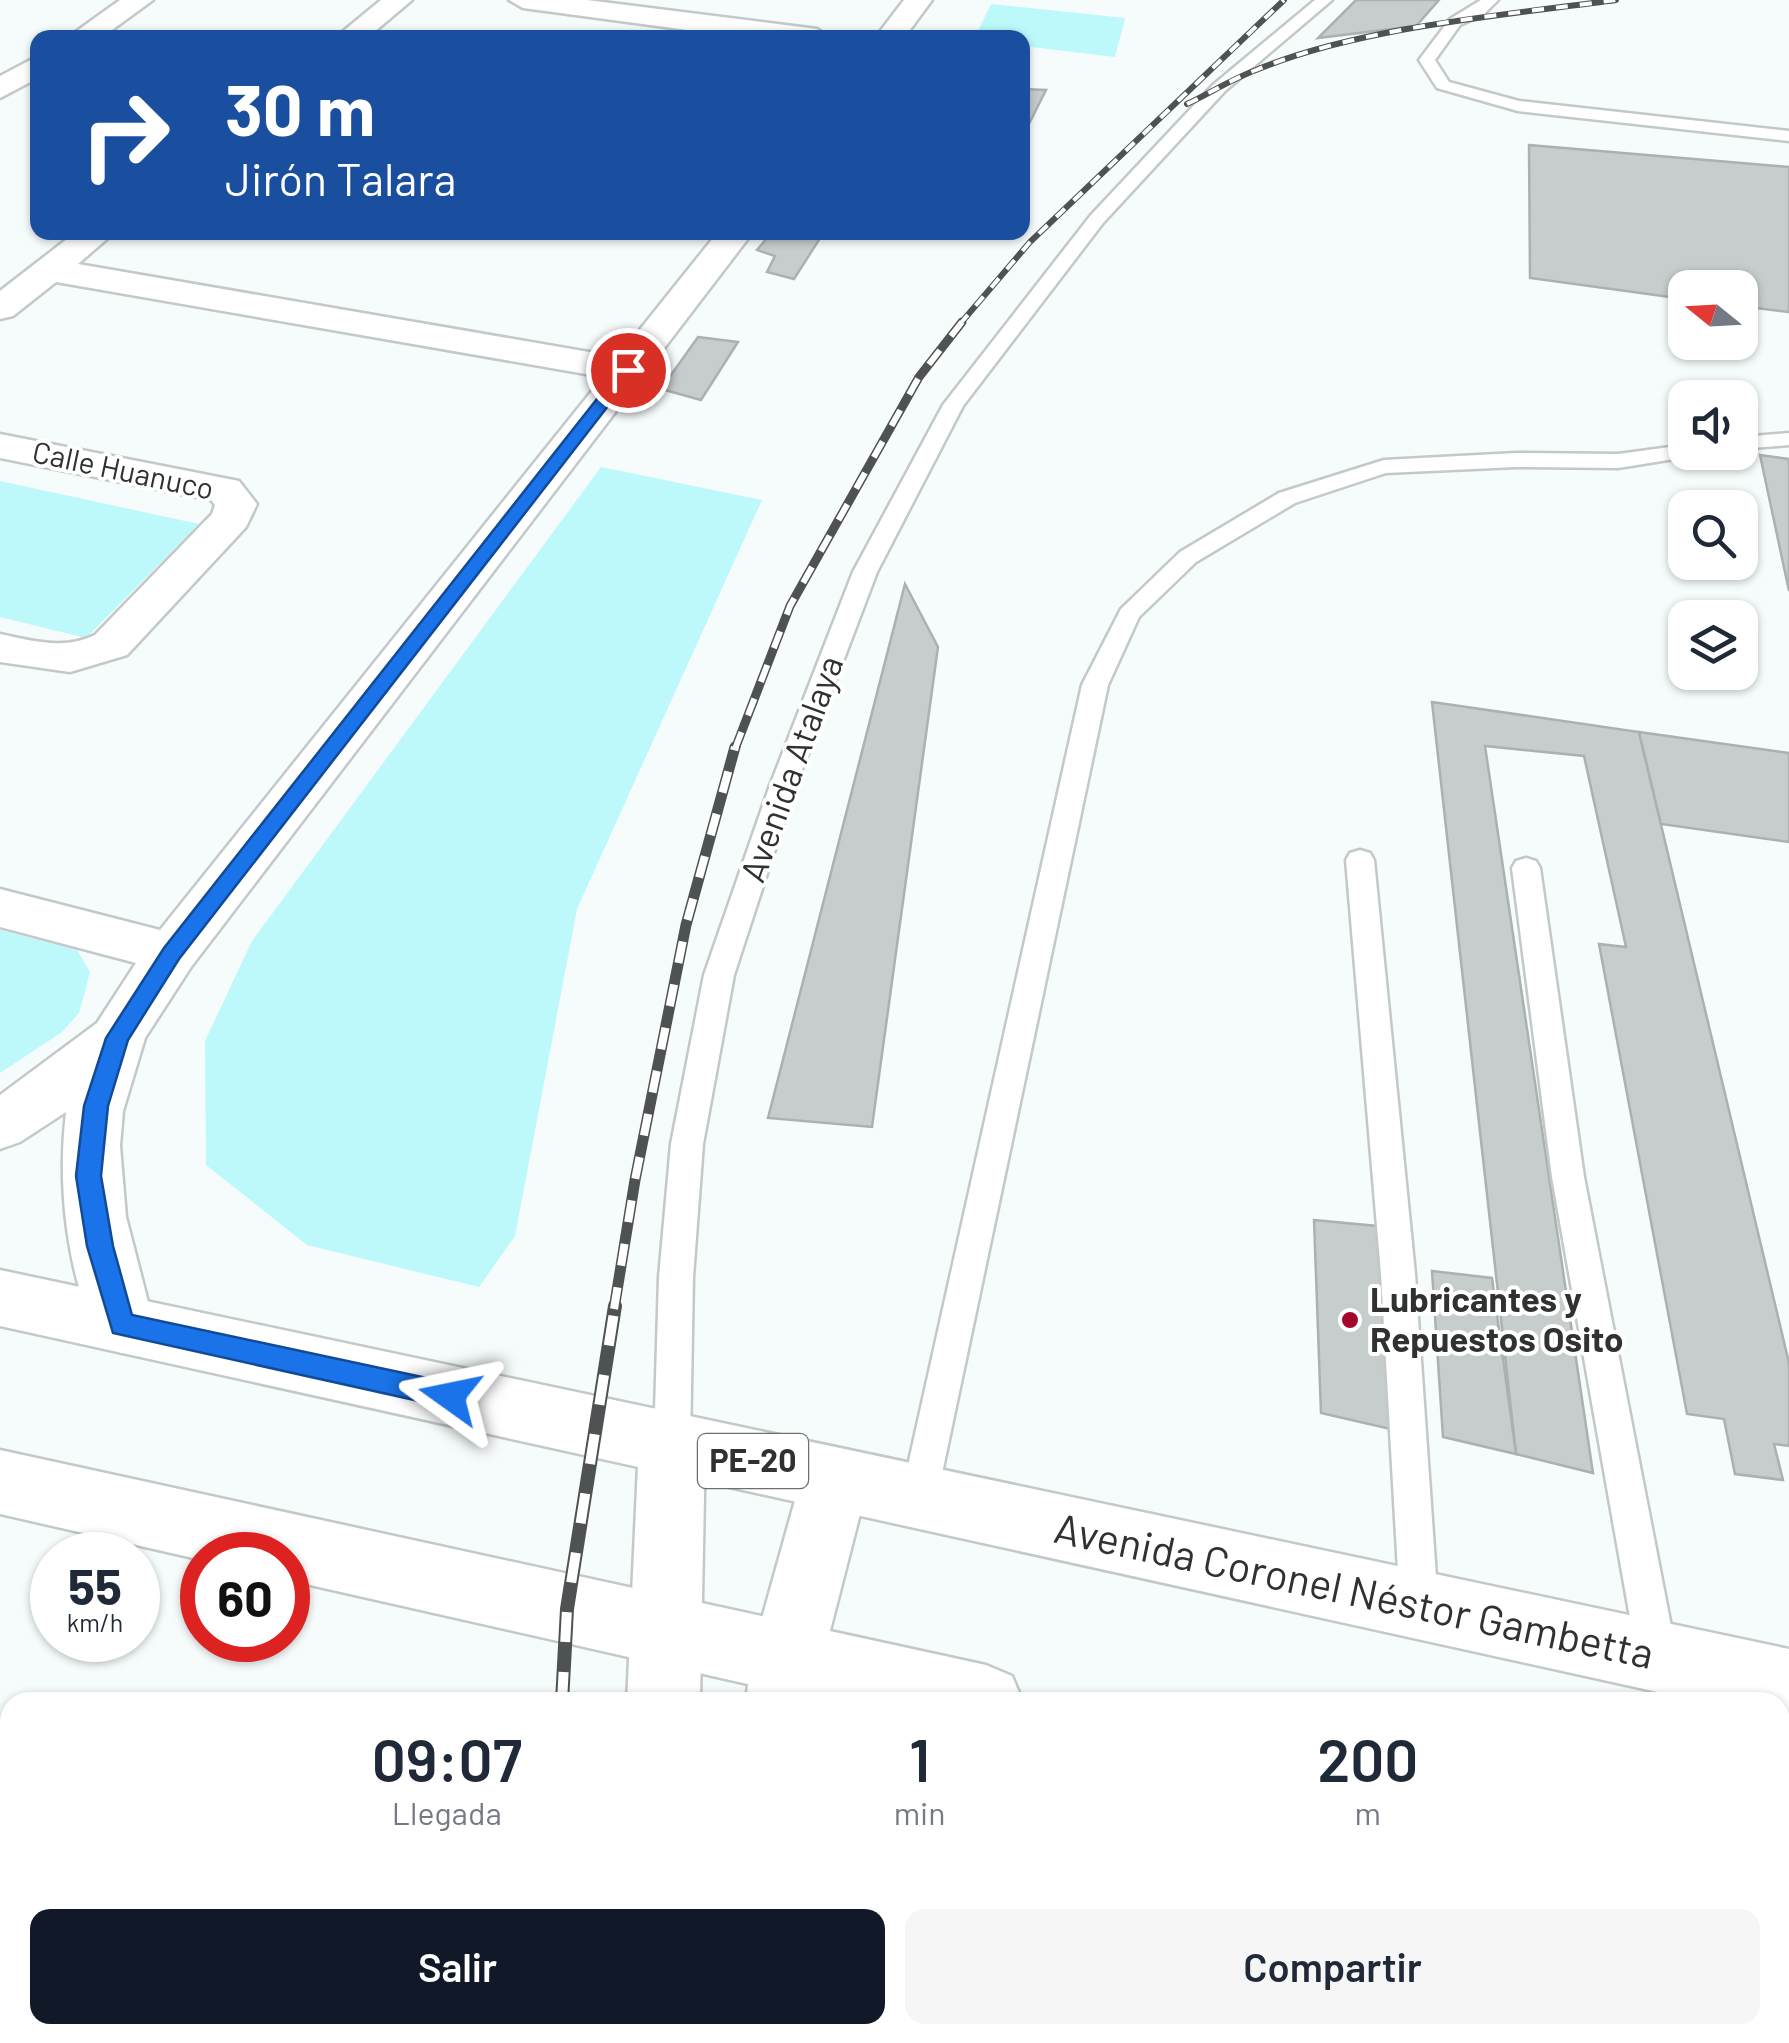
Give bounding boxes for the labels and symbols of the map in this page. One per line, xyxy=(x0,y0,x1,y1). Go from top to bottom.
north arrow xyxy=(1668,270,1758,360)
pin xyxy=(586,328,671,413)
street label: Calle Huanuco xyxy=(30,432,217,506)
street label: Avenida Atalaya xyxy=(730,650,850,887)
place label: Lubricantes y Repuestos Osito xyxy=(1370,1277,1624,1359)
marker: Lubricantes y Repuestos Osito xyxy=(1339,1309,1361,1331)
position arrow xyxy=(398,1344,502,1448)
road number: PE-20 xyxy=(698,1434,808,1488)
street label: Avenida Coronel Néstor Gambetta xyxy=(1050,1501,1659,1677)
speed limit sign: 60 xyxy=(180,1532,310,1662)

